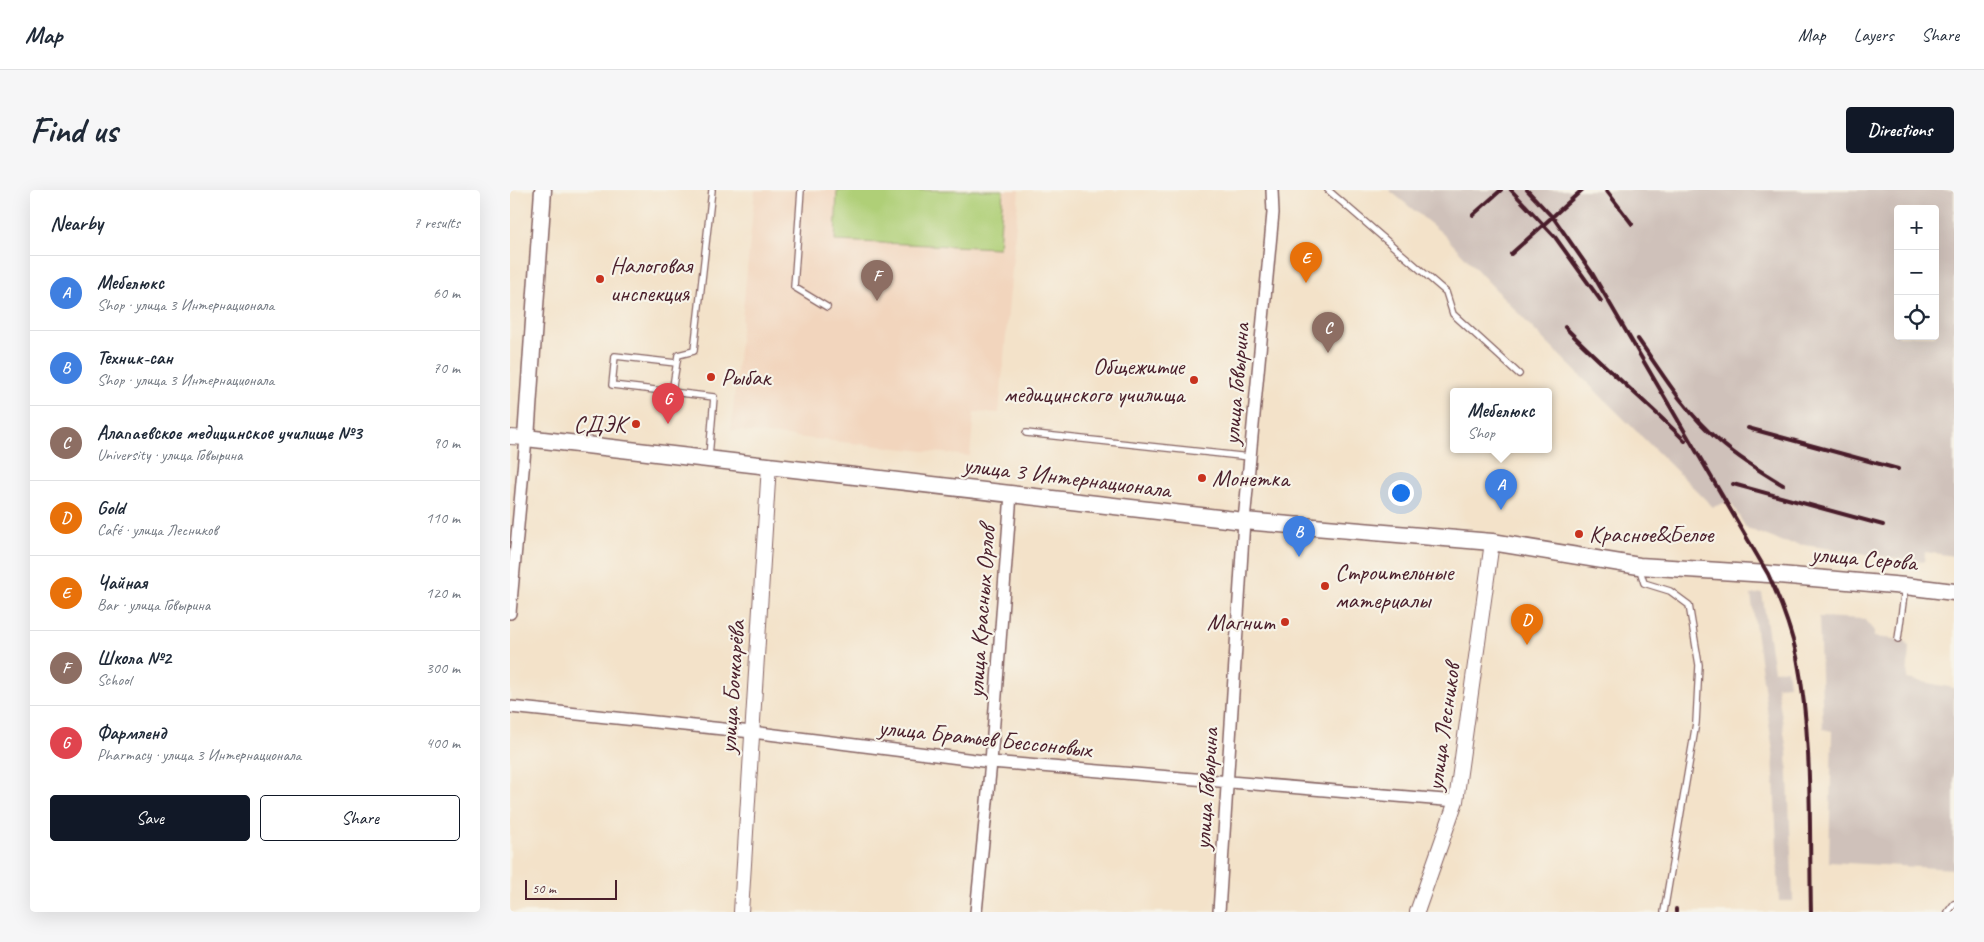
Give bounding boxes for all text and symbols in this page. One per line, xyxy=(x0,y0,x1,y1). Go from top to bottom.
text: Map xyxy=(25,20,62,50)
text: Map xyxy=(1798,24,1826,46)
text: Layers xyxy=(1854,24,1893,46)
text: Share xyxy=(1921,24,1959,46)
button: Directions xyxy=(1846,107,1954,153)
text: Find us xyxy=(30,108,117,153)
map controls xyxy=(1894,205,1939,340)
button: + xyxy=(1894,205,1939,250)
text: Nearby xyxy=(50,210,103,236)
text: 7 results xyxy=(413,213,460,233)
pin: E xyxy=(1290,242,1322,283)
place label: Налоговая инспекция xyxy=(610,250,693,308)
button: − xyxy=(1894,250,1939,295)
pin: F xyxy=(861,260,893,301)
text: Мебелюкс xyxy=(97,271,164,295)
marker: Налоговая инспекция xyxy=(594,273,606,285)
text: A xyxy=(62,283,70,303)
text: 60 m xyxy=(433,283,460,303)
text: Shop · улица 3 Интернационала xyxy=(97,295,274,315)
button: locate xyxy=(1894,295,1939,340)
pin: C xyxy=(1312,312,1344,353)
street label: улица Говырина xyxy=(1216,321,1256,448)
text: Техник-сан xyxy=(97,346,173,370)
place label: Общежитие медицинского училища xyxy=(1004,351,1186,409)
text: B xyxy=(62,358,70,378)
text: 70 m xyxy=(433,358,460,378)
place label: Рыбак xyxy=(721,362,772,392)
text: Shop · улица 3 Интернационала xyxy=(97,370,274,390)
marker: Рыбак xyxy=(705,371,717,383)
marker: Общежитие медицинского училища xyxy=(1188,374,1200,386)
pin: G xyxy=(652,383,684,424)
popup xyxy=(1450,388,1552,453)
text: Мебелюкс xyxy=(1468,399,1534,423)
place label: СДЭК xyxy=(573,409,631,439)
marker: СДЭК xyxy=(630,418,642,430)
text: Алапаевское медицинское училище №3 xyxy=(97,421,362,445)
text: Shop xyxy=(1468,423,1495,443)
text: C xyxy=(62,433,70,453)
text: 90 m xyxy=(433,433,460,453)
text: University · улица Говырина xyxy=(97,445,242,465)
street label: улица 3 Интернационала xyxy=(960,449,1175,505)
place label: Монетка xyxy=(1212,463,1291,493)
pin: A xyxy=(1485,469,1517,510)
marker: Монетка xyxy=(1196,472,1208,484)
your location xyxy=(1388,480,1414,506)
text: Gold xyxy=(97,496,124,520)
text: D xyxy=(61,508,71,528)
text: 110 m xyxy=(426,508,460,528)
pin: B xyxy=(1283,516,1315,557)
street label: улица Красных Орлов xyxy=(960,519,1002,701)
place label: Красное&Белое xyxy=(1589,519,1715,549)
text: Café · улица Лесников xyxy=(97,520,217,540)
marker: Красное&Белое xyxy=(1573,528,1585,540)
street label: улица Серова xyxy=(1808,538,1920,578)
place label: Строительные материалы xyxy=(1335,557,1456,615)
text: Чайная xyxy=(97,571,147,595)
marker: Строительные материалы xyxy=(1319,580,1331,592)
text: E xyxy=(62,583,70,603)
text: 120 m xyxy=(426,583,460,603)
text: Bar · улица Говырина xyxy=(97,595,210,615)
pin: D xyxy=(1511,604,1543,645)
place label: Магнит xyxy=(1207,607,1276,637)
marker: Магнит xyxy=(1279,616,1291,628)
street label: улица Бочкарёва xyxy=(712,618,752,757)
text: Школа №2 xyxy=(97,646,171,670)
street label: улица Лесников xyxy=(1419,657,1467,794)
text: F xyxy=(62,658,70,678)
text: 300 m xyxy=(426,658,460,678)
text: School xyxy=(97,670,131,690)
street label: улица Братьев Бессоновых xyxy=(875,712,1095,764)
text: Фармленд xyxy=(97,721,166,745)
street label: улица Говырина xyxy=(1187,726,1225,853)
text: G xyxy=(62,733,70,753)
text: 400 m xyxy=(426,733,460,753)
text: Pharmacy · улица 3 Интернационала xyxy=(97,745,301,765)
button: Save xyxy=(50,795,250,841)
button: Share xyxy=(260,795,460,841)
scale bar xyxy=(525,877,618,900)
text: 50 m xyxy=(532,880,556,897)

